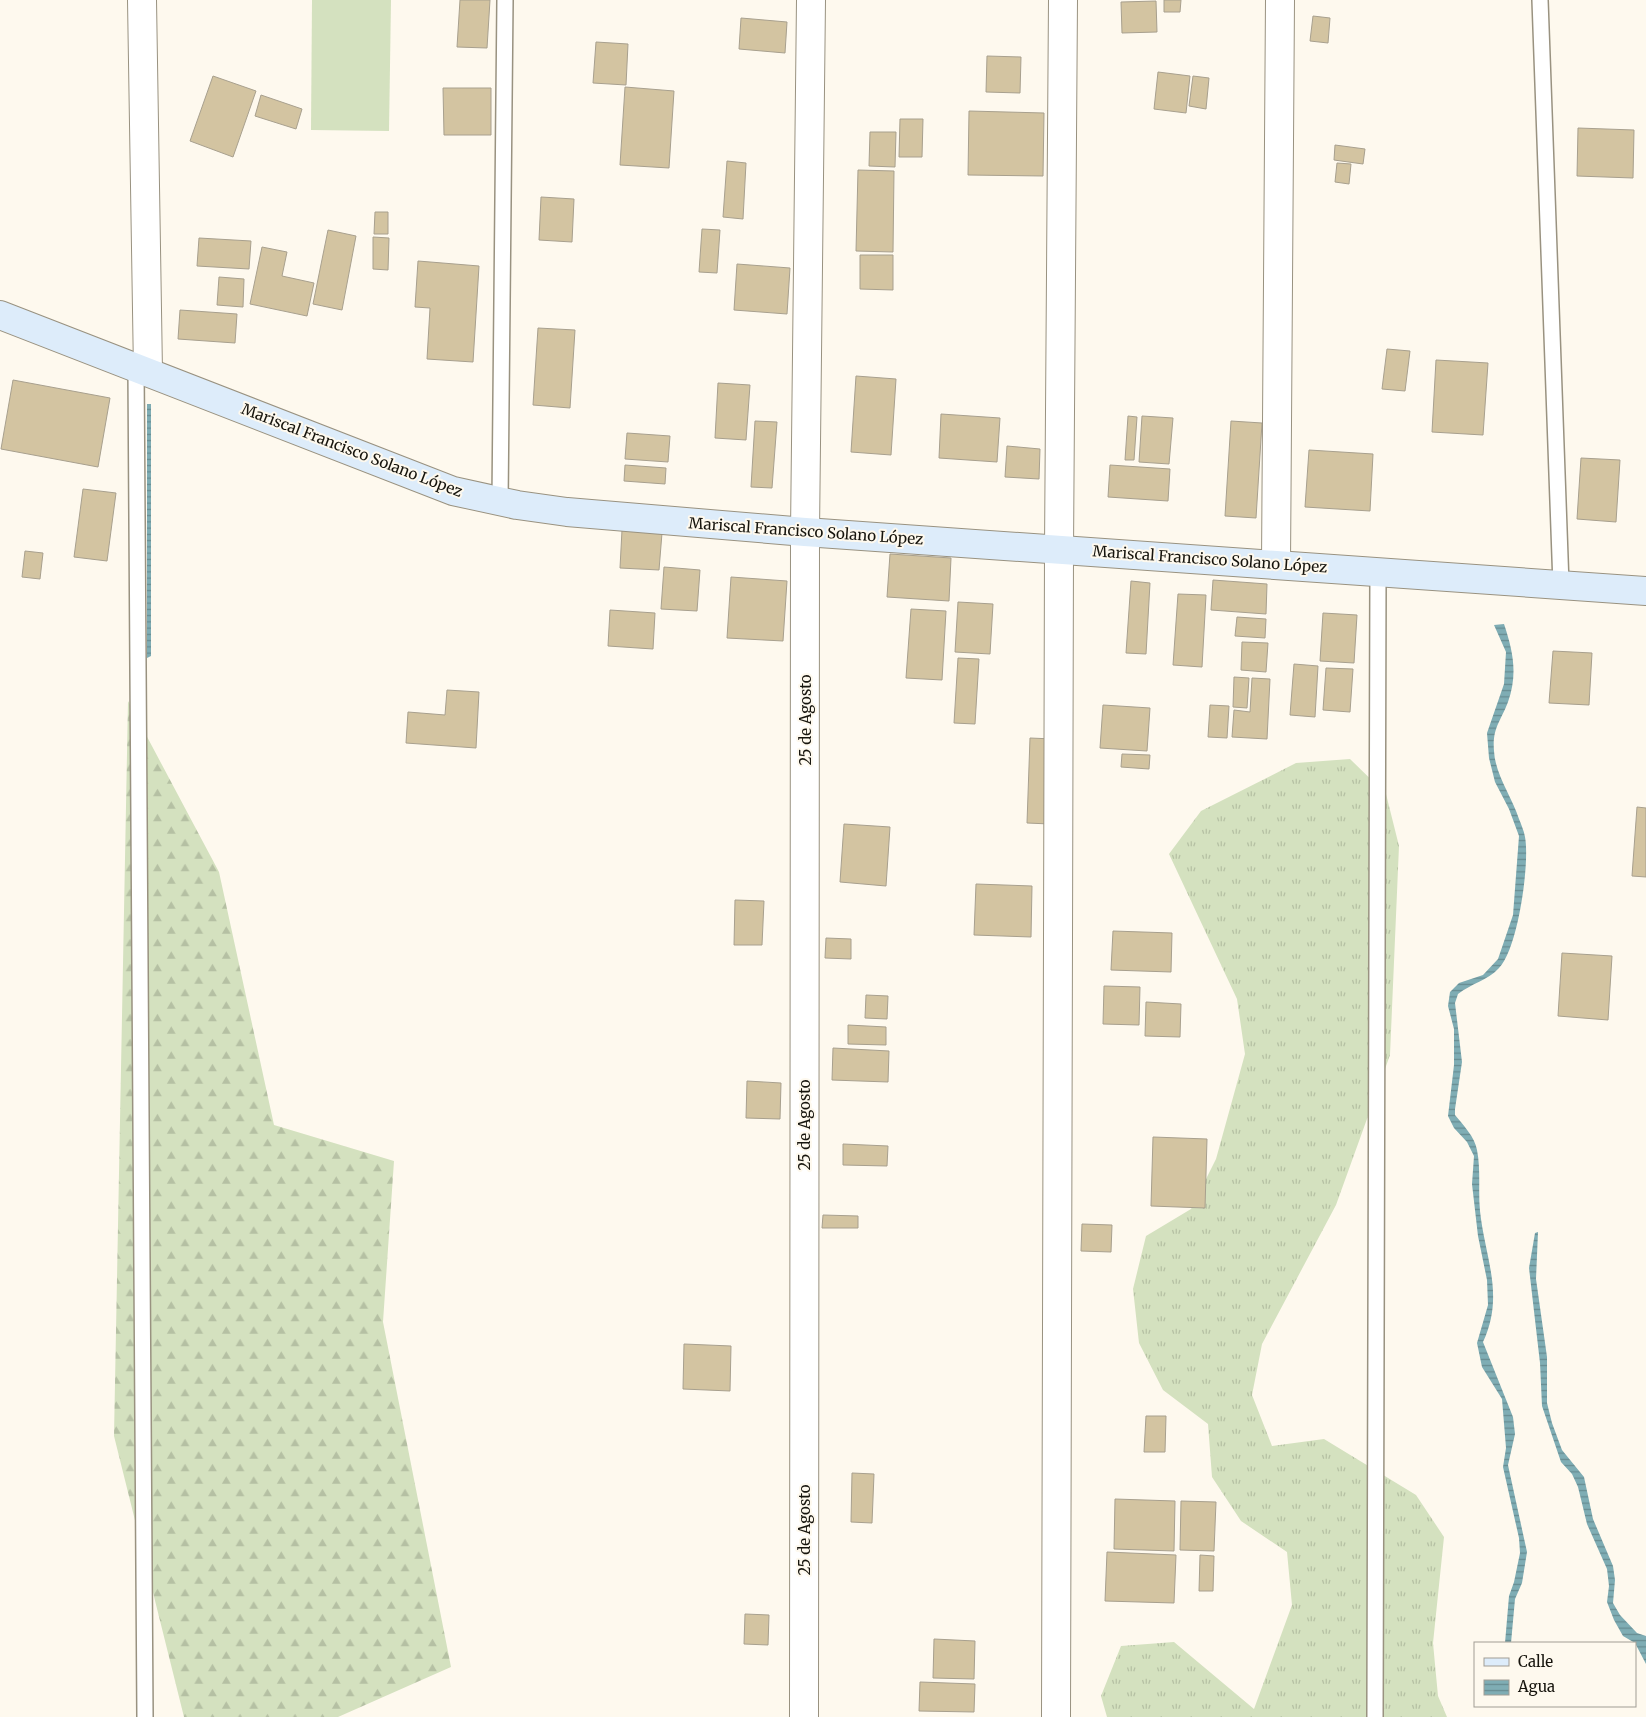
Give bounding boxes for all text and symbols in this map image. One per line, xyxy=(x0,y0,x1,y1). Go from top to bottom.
street label: Mariscal Francisco Solano López xyxy=(239,399,465,501)
street label: Mariscal Francisco Solano López xyxy=(688,513,924,549)
street label: Mariscal Francisco Solano López xyxy=(1092,541,1328,577)
street label: 25 de Agosto xyxy=(796,674,815,766)
street label: 25 de Agosto xyxy=(795,1079,814,1171)
street label: 25 de Agosto xyxy=(795,1484,814,1576)
legend xyxy=(1474,1642,1636,1707)
text: Calle xyxy=(1518,1652,1553,1671)
text: Agua xyxy=(1517,1677,1555,1696)

